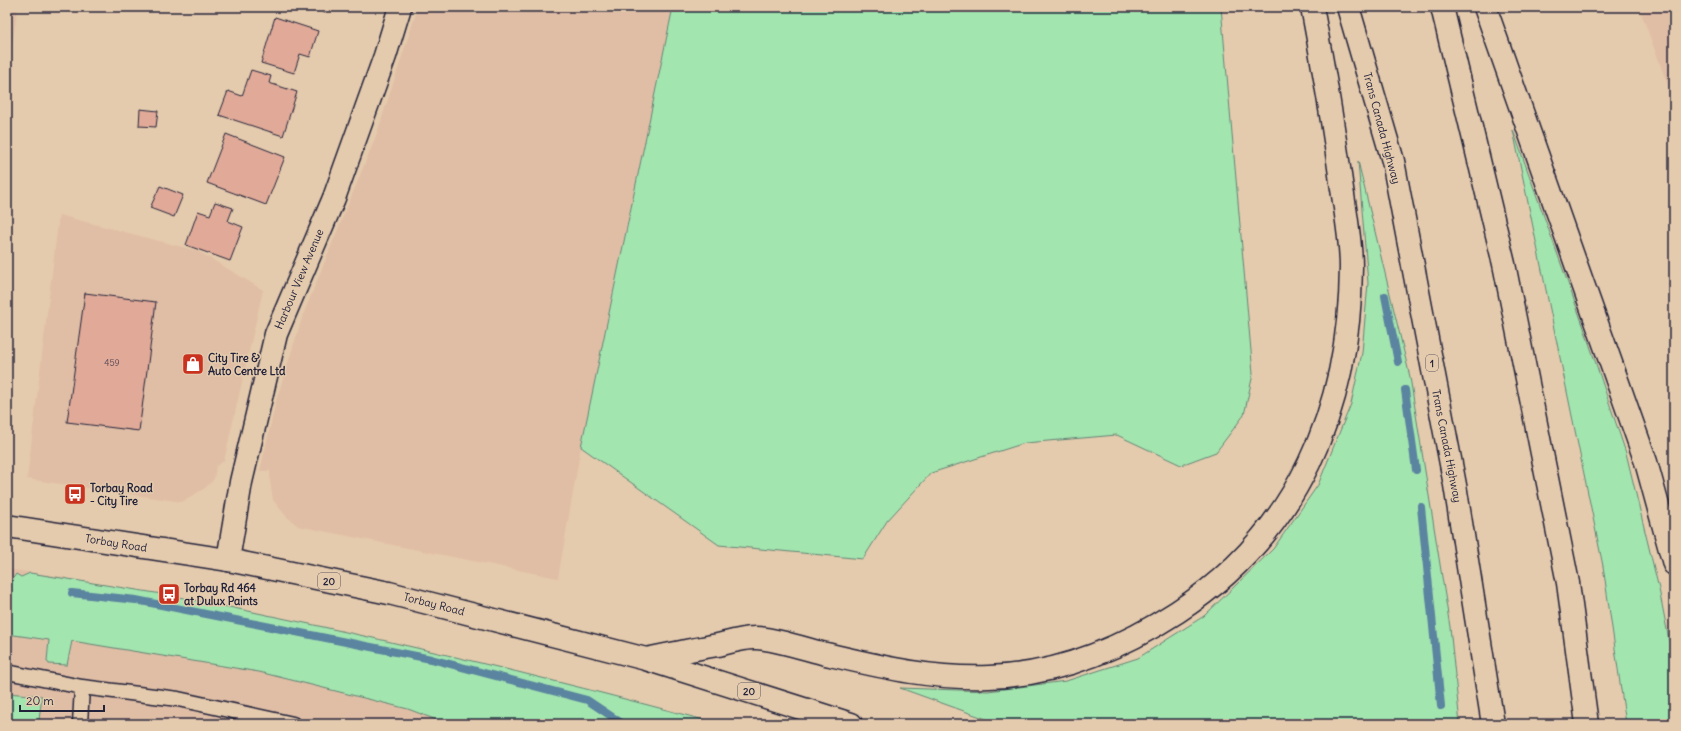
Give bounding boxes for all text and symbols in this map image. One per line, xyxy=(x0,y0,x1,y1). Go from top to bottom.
street label: Trans Canada Highway xyxy=(1360,71,1404,185)
street label: Harbour View Avenue xyxy=(271,227,327,331)
shop icon: City Tire & Auto Centre Ltd xyxy=(180,351,206,377)
place label: City Tire & Auto Centre Ltd xyxy=(208,351,286,378)
road number: 1 xyxy=(1426,355,1438,371)
house number: 459 xyxy=(104,357,120,368)
street label: Trans Canada Highway xyxy=(1429,388,1465,504)
bus stop icon: Torbay Road - City Tire xyxy=(62,481,88,507)
place label: Torbay Road - City Tire xyxy=(90,481,153,509)
street label: Torbay Road xyxy=(84,531,149,555)
road number: 20 xyxy=(318,573,340,589)
bus stop icon: Torbay Rd 464 at Dulux Paints xyxy=(156,581,182,607)
place label: Torbay Rd 464 at Dulux Paints xyxy=(184,581,258,608)
street label: Torbay Road xyxy=(402,590,467,619)
road number: 20 xyxy=(738,683,760,699)
scale bar xyxy=(20,687,104,713)
text: 20 m xyxy=(26,693,54,708)

